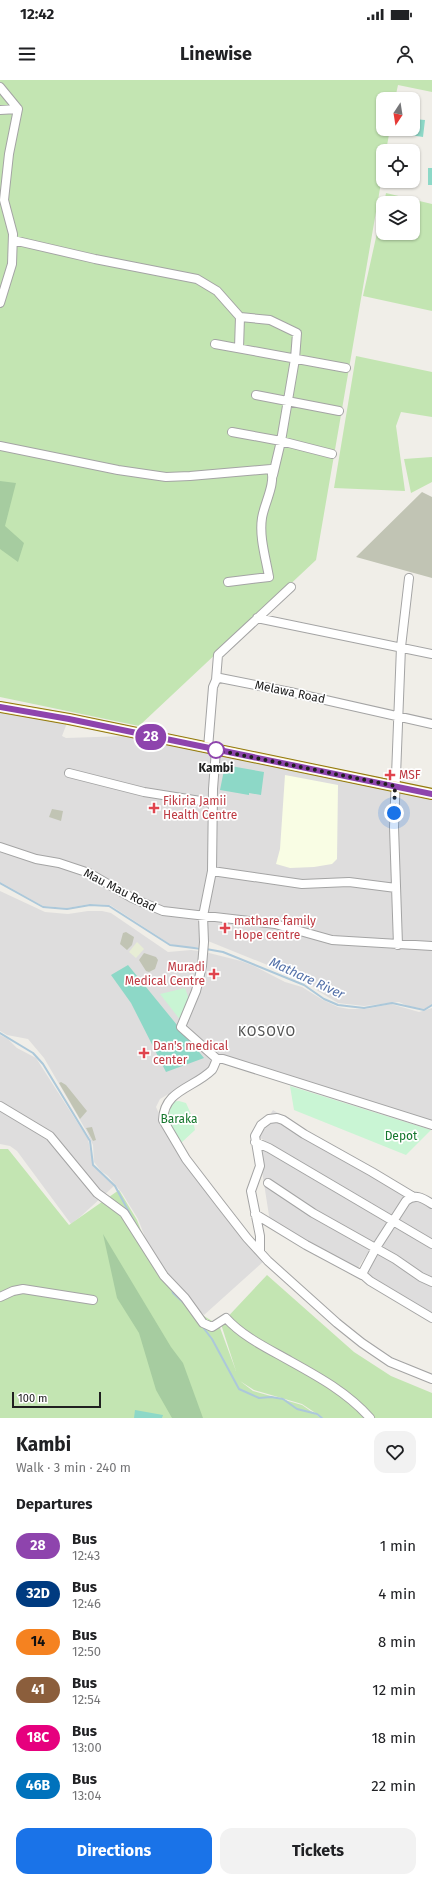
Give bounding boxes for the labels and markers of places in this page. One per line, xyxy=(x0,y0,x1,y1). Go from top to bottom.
marker: Kambi xyxy=(207,741,225,759)
place label: Kambi xyxy=(199,761,233,775)
place label: MSF xyxy=(399,768,421,782)
marker: MSF xyxy=(384,769,396,781)
place label: Fikiria Jamii Health Centre xyxy=(163,794,237,822)
marker: Fikiria Jamii Health Centre xyxy=(148,802,160,814)
place label: mathare family Hope centre xyxy=(234,914,316,942)
marker: mathare family Hope centre xyxy=(219,922,231,934)
place label: Muradi Medical Centre xyxy=(125,960,205,988)
marker: Muradi Medical Centre xyxy=(208,968,220,980)
place label: Dan's medical center xyxy=(153,1039,229,1067)
marker: Dan's medical center xyxy=(138,1047,150,1059)

